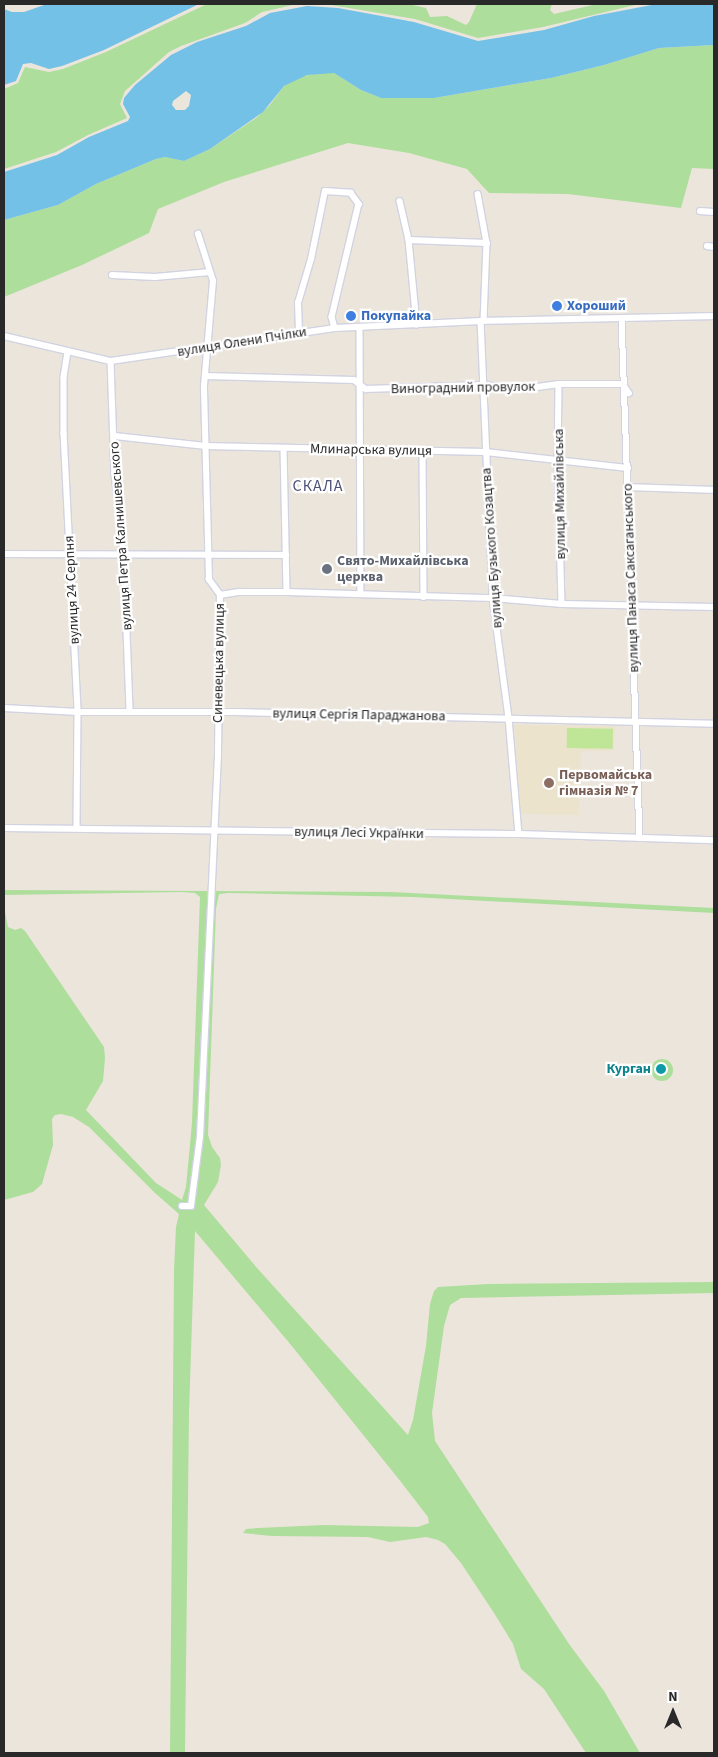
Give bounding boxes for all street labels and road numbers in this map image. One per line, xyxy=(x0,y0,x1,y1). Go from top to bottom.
street label: вулиця Олени Пчілки xyxy=(176,323,308,361)
street label: Виноградний провулок xyxy=(391,378,535,398)
street label: вулиця Михайлівська xyxy=(550,428,570,560)
street label: вулиця Петра Калнишевського xyxy=(106,441,136,631)
street label: Млинарська вулиця xyxy=(310,441,432,459)
street label: вулиця Бузького Козацтва xyxy=(478,467,506,629)
street label: вулиця Панаса Саксаганського xyxy=(619,483,643,673)
street label: вулиця 24 Серпня xyxy=(61,535,83,645)
street label: Синевецька вулиця xyxy=(210,603,228,723)
street label: вулиця Сергія Параджанова xyxy=(272,705,446,725)
street label: вулиця Лесі Українки xyxy=(294,823,424,843)

